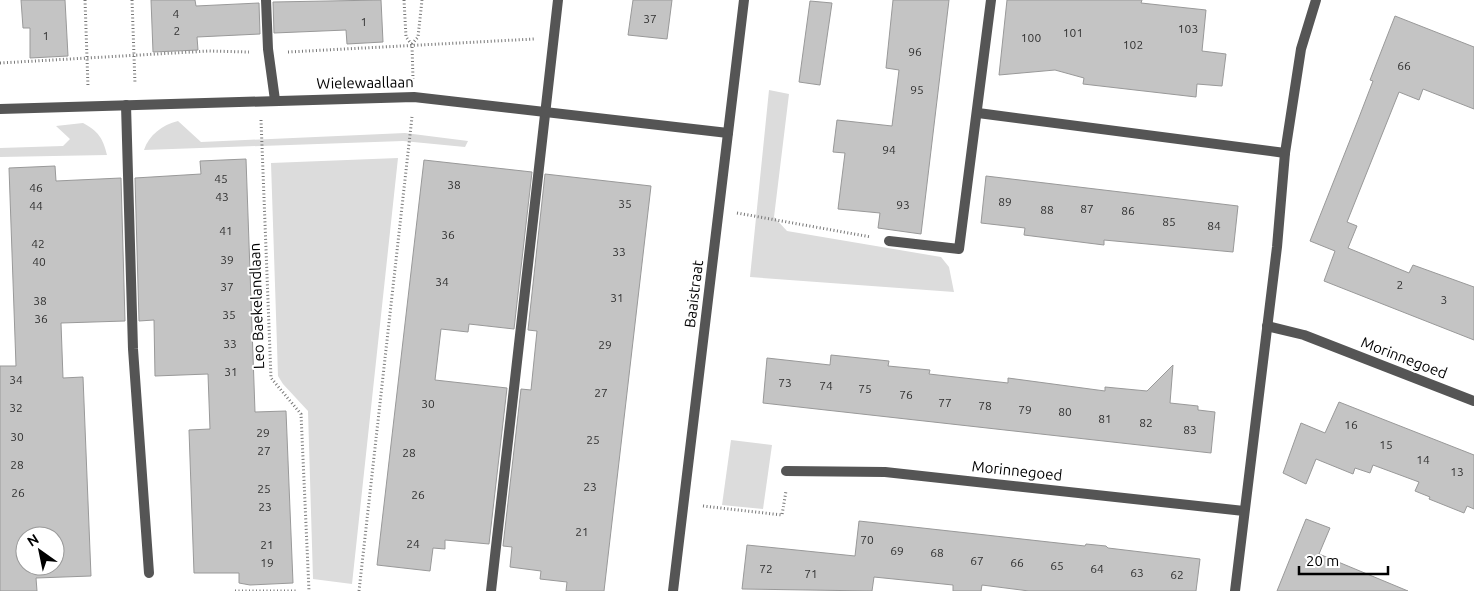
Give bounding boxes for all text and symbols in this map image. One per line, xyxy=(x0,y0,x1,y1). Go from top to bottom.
house number: 4 xyxy=(173,7,180,20)
house number: 37 xyxy=(643,12,657,25)
house number: 1 xyxy=(361,15,367,28)
house number: 103 xyxy=(1178,22,1198,35)
house number: 2 xyxy=(174,24,180,37)
house number: 101 xyxy=(1063,26,1083,39)
house number: 1 xyxy=(43,29,49,42)
house number: 100 xyxy=(1021,31,1041,44)
house number: 102 xyxy=(1123,38,1143,51)
house number: 96 xyxy=(908,45,922,58)
house number: 66 xyxy=(1397,59,1411,72)
street label: Wielewaallaan xyxy=(316,73,414,92)
house number: 95 xyxy=(910,83,924,96)
house number: 94 xyxy=(882,143,896,156)
house number: 45 xyxy=(214,172,228,185)
house number: 38 xyxy=(447,178,461,191)
house number: 46 xyxy=(29,181,43,194)
house number: 43 xyxy=(215,190,229,203)
house number: 89 xyxy=(998,195,1012,208)
house number: 35 xyxy=(618,197,632,210)
house number: 93 xyxy=(896,198,910,211)
house number: 44 xyxy=(29,199,43,212)
house number: 87 xyxy=(1080,202,1094,215)
house number: 88 xyxy=(1040,203,1054,216)
house number: 86 xyxy=(1121,204,1135,217)
house number: 85 xyxy=(1162,215,1176,228)
house number: 84 xyxy=(1207,219,1221,232)
house number: 41 xyxy=(219,224,233,237)
house number: 36 xyxy=(441,228,455,241)
house number: 42 xyxy=(31,237,45,250)
street label: Leo Baekelandlaan xyxy=(246,243,267,369)
house number: 33 xyxy=(612,245,626,258)
house number: 39 xyxy=(220,253,234,266)
house number: 40 xyxy=(32,255,46,268)
street label: Baaistraat xyxy=(681,259,706,329)
house number: 34 xyxy=(435,275,449,288)
house number: 2 xyxy=(1397,278,1403,291)
house number: 37 xyxy=(220,280,234,293)
house number: 31 xyxy=(610,291,624,304)
house number: 3 xyxy=(1441,293,1447,306)
house number: 38 xyxy=(33,294,47,307)
house number: 35 xyxy=(222,308,236,321)
house number: 36 xyxy=(34,312,48,325)
street label: Morinnegoed xyxy=(1359,333,1450,382)
house number: 33 xyxy=(223,337,237,350)
house number: 29 xyxy=(598,338,612,351)
house number: 31 xyxy=(224,365,238,378)
house number: 34 xyxy=(9,373,23,386)
house number: 73 xyxy=(778,376,792,389)
house number: 74 xyxy=(819,379,833,392)
house number: 75 xyxy=(858,382,872,395)
house number: 27 xyxy=(594,386,608,399)
house number: 76 xyxy=(899,388,913,401)
house number: 77 xyxy=(938,396,952,409)
house number: 30 xyxy=(421,397,435,410)
house number: 78 xyxy=(978,399,992,412)
house number: 32 xyxy=(9,401,23,414)
house number: 79 xyxy=(1018,403,1032,416)
house number: 80 xyxy=(1058,405,1072,418)
house number: 81 xyxy=(1098,412,1112,425)
house number: 82 xyxy=(1139,416,1153,429)
house number: 16 xyxy=(1344,418,1358,431)
house number: 83 xyxy=(1183,423,1197,436)
house number: 29 xyxy=(256,426,270,439)
house number: 30 xyxy=(10,430,24,443)
house number: 25 xyxy=(586,433,600,446)
house number: 15 xyxy=(1379,438,1393,451)
house number: 27 xyxy=(257,444,271,457)
house number: 28 xyxy=(402,446,416,459)
house number: 14 xyxy=(1416,453,1430,466)
street label: Morinnegoed xyxy=(971,457,1063,484)
house number: 28 xyxy=(10,458,24,471)
house number: 13 xyxy=(1450,465,1464,478)
house number: 23 xyxy=(583,480,597,493)
house number: 25 xyxy=(257,482,271,495)
house number: 26 xyxy=(11,486,25,499)
house number: 26 xyxy=(411,488,425,501)
house number: 23 xyxy=(258,500,272,513)
house number: 21 xyxy=(575,525,589,538)
north arrow xyxy=(15,526,65,576)
text: N xyxy=(24,531,42,550)
house number: 70 xyxy=(860,533,874,546)
house number: 24 xyxy=(406,537,420,550)
house number: 21 xyxy=(260,538,274,551)
house number: 69 xyxy=(890,544,904,557)
scale bar xyxy=(1299,544,1388,576)
house number: 68 xyxy=(930,546,944,559)
text: 20 m xyxy=(1306,552,1339,569)
house number: 67 xyxy=(970,554,984,567)
house number: 19 xyxy=(260,556,274,569)
house number: 66 xyxy=(1010,556,1024,569)
house number: 65 xyxy=(1050,559,1064,572)
house number: 72 xyxy=(759,562,773,575)
house number: 64 xyxy=(1090,562,1104,575)
house number: 63 xyxy=(1130,566,1144,579)
house number: 71 xyxy=(804,567,818,580)
house number: 62 xyxy=(1170,568,1184,581)

